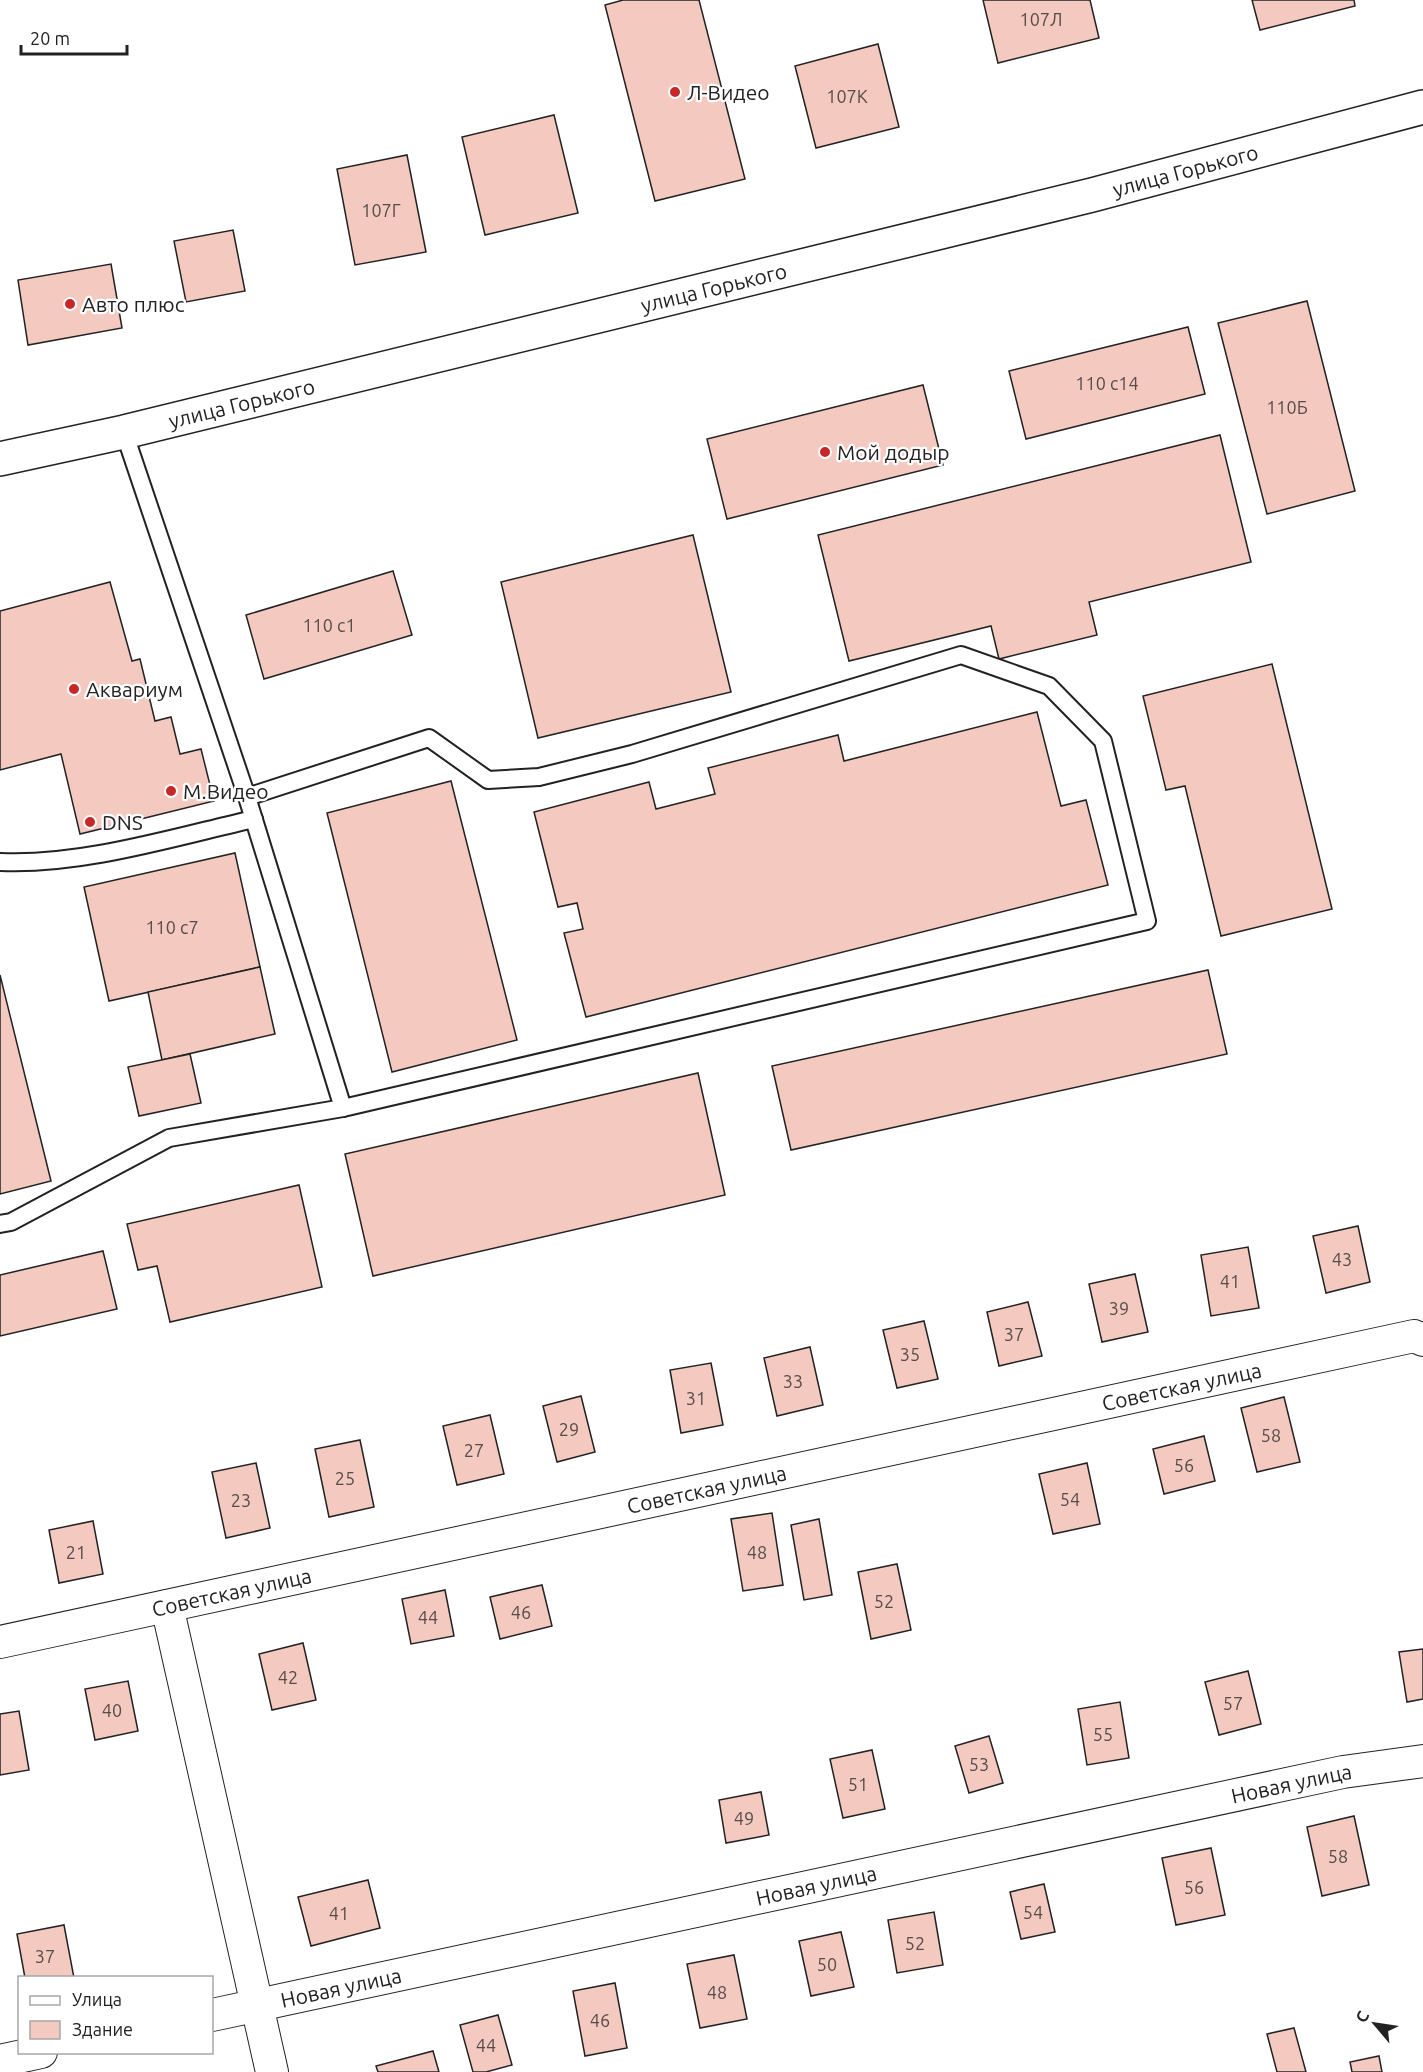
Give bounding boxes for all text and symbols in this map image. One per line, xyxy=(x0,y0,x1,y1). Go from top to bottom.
house number: 107Л xyxy=(1020,9,1062,29)
scale bar xyxy=(21,18,128,56)
text: 20 m xyxy=(30,28,70,48)
place label: Л-Видео xyxy=(687,80,770,104)
marker: Л-Видео xyxy=(668,85,682,99)
house number: 107К xyxy=(826,86,868,106)
street label: улица Горького xyxy=(1110,139,1261,201)
house number: 107Г xyxy=(361,200,401,220)
street label: улица Горького xyxy=(638,258,789,317)
place label: Авто плюс xyxy=(82,292,185,316)
marker: Авто плюс xyxy=(63,297,77,311)
house number: 110 с14 xyxy=(1075,373,1139,393)
street label: улица Горького xyxy=(166,374,317,433)
house number: 110Б xyxy=(1266,397,1308,417)
place label: Мой додыр xyxy=(837,440,950,464)
marker: Мой додыр xyxy=(818,445,832,459)
house number: 110 с1 xyxy=(302,615,356,635)
place label: Аквариум xyxy=(86,677,183,701)
marker: Аквариум xyxy=(67,682,81,696)
place label: М.Видео xyxy=(183,779,269,803)
marker: М.Видео xyxy=(164,784,178,798)
place label: DNS xyxy=(102,810,143,834)
marker: DNS xyxy=(83,815,97,829)
house number: 110 с7 xyxy=(145,917,199,937)
house number: 43 xyxy=(1332,1249,1352,1269)
house number: 41 xyxy=(1220,1271,1240,1291)
house number: 39 xyxy=(1109,1298,1129,1318)
house number: 37 xyxy=(1004,1324,1024,1344)
house number: 35 xyxy=(900,1344,920,1364)
street label: Советская улица xyxy=(1100,1357,1264,1415)
house number: 33 xyxy=(783,1371,803,1391)
house number: 31 xyxy=(686,1388,706,1408)
house number: 29 xyxy=(559,1419,579,1439)
house number: 58 xyxy=(1261,1425,1281,1445)
house number: 27 xyxy=(464,1440,484,1460)
house number: 56 xyxy=(1174,1455,1194,1475)
street label: Советская улица xyxy=(625,1460,789,1518)
house number: 25 xyxy=(335,1468,355,1488)
house number: 54 xyxy=(1060,1489,1080,1509)
house number: 23 xyxy=(231,1490,251,1510)
house number: 21 xyxy=(66,1542,86,1562)
house number: 48 xyxy=(747,1542,767,1562)
street label: Советская улица xyxy=(150,1563,314,1621)
house number: 52 xyxy=(874,1591,894,1611)
house number: 46 xyxy=(511,1602,531,1622)
house number: 44 xyxy=(418,1607,438,1627)
house number: 42 xyxy=(278,1667,298,1687)
house number: 57 xyxy=(1223,1693,1243,1713)
house number: 40 xyxy=(102,1700,122,1720)
house number: 55 xyxy=(1093,1724,1113,1744)
house number: 53 xyxy=(969,1754,989,1774)
street label: Новая улица xyxy=(1229,1759,1353,1808)
house number: 51 xyxy=(848,1774,868,1794)
house number: 49 xyxy=(734,1808,754,1828)
house number: 58 xyxy=(1328,1846,1348,1866)
street label: Новая улица xyxy=(754,1861,879,1910)
house number: 56 xyxy=(1184,1877,1204,1897)
house number: 54 xyxy=(1023,1902,1043,1922)
house number: 41 xyxy=(329,1903,349,1923)
house number: 52 xyxy=(905,1933,925,1953)
house number: 37 xyxy=(35,1946,55,1966)
house number: 50 xyxy=(817,1954,837,1974)
street label: Новая улица xyxy=(278,1963,404,2012)
legend xyxy=(18,1976,213,2054)
house number: 48 xyxy=(707,1982,727,2002)
text: Улица xyxy=(72,1989,122,2009)
north arrow xyxy=(1345,1994,1405,2054)
text: С xyxy=(1352,2008,1372,2026)
house number: 46 xyxy=(590,2010,610,2030)
text: Здание xyxy=(72,2019,133,2039)
house number: 44 xyxy=(476,2035,496,2055)

